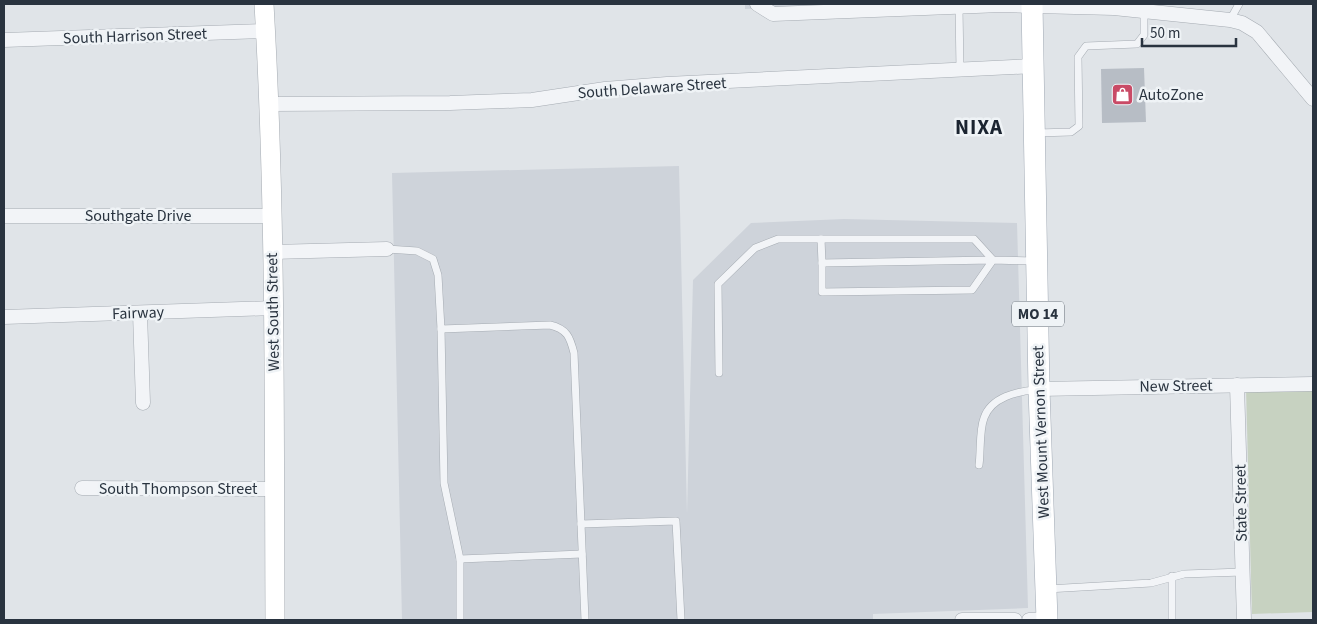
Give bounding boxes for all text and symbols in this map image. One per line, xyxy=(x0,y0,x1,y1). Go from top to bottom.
scale bar xyxy=(1142,15,1236,47)
street label: South Harrison Street xyxy=(63,22,208,50)
text: 50 m xyxy=(1150,23,1180,44)
street label: South Delaware Street xyxy=(577,72,728,104)
shop icon: AutoZone xyxy=(1111,83,1135,107)
place label: AutoZone xyxy=(1139,84,1204,106)
district label: NIXA xyxy=(955,112,1003,142)
street label: Southgate Drive xyxy=(85,205,191,227)
street label: West South Street xyxy=(261,252,285,372)
street label: Fairway xyxy=(112,301,165,325)
road number: MO 14 xyxy=(1012,302,1064,326)
street label: West Mount Vernon Street xyxy=(1027,345,1055,519)
street label: New Street xyxy=(1139,374,1213,398)
street label: State Street xyxy=(1229,463,1253,542)
street label: South Thompson Street xyxy=(99,478,258,500)

